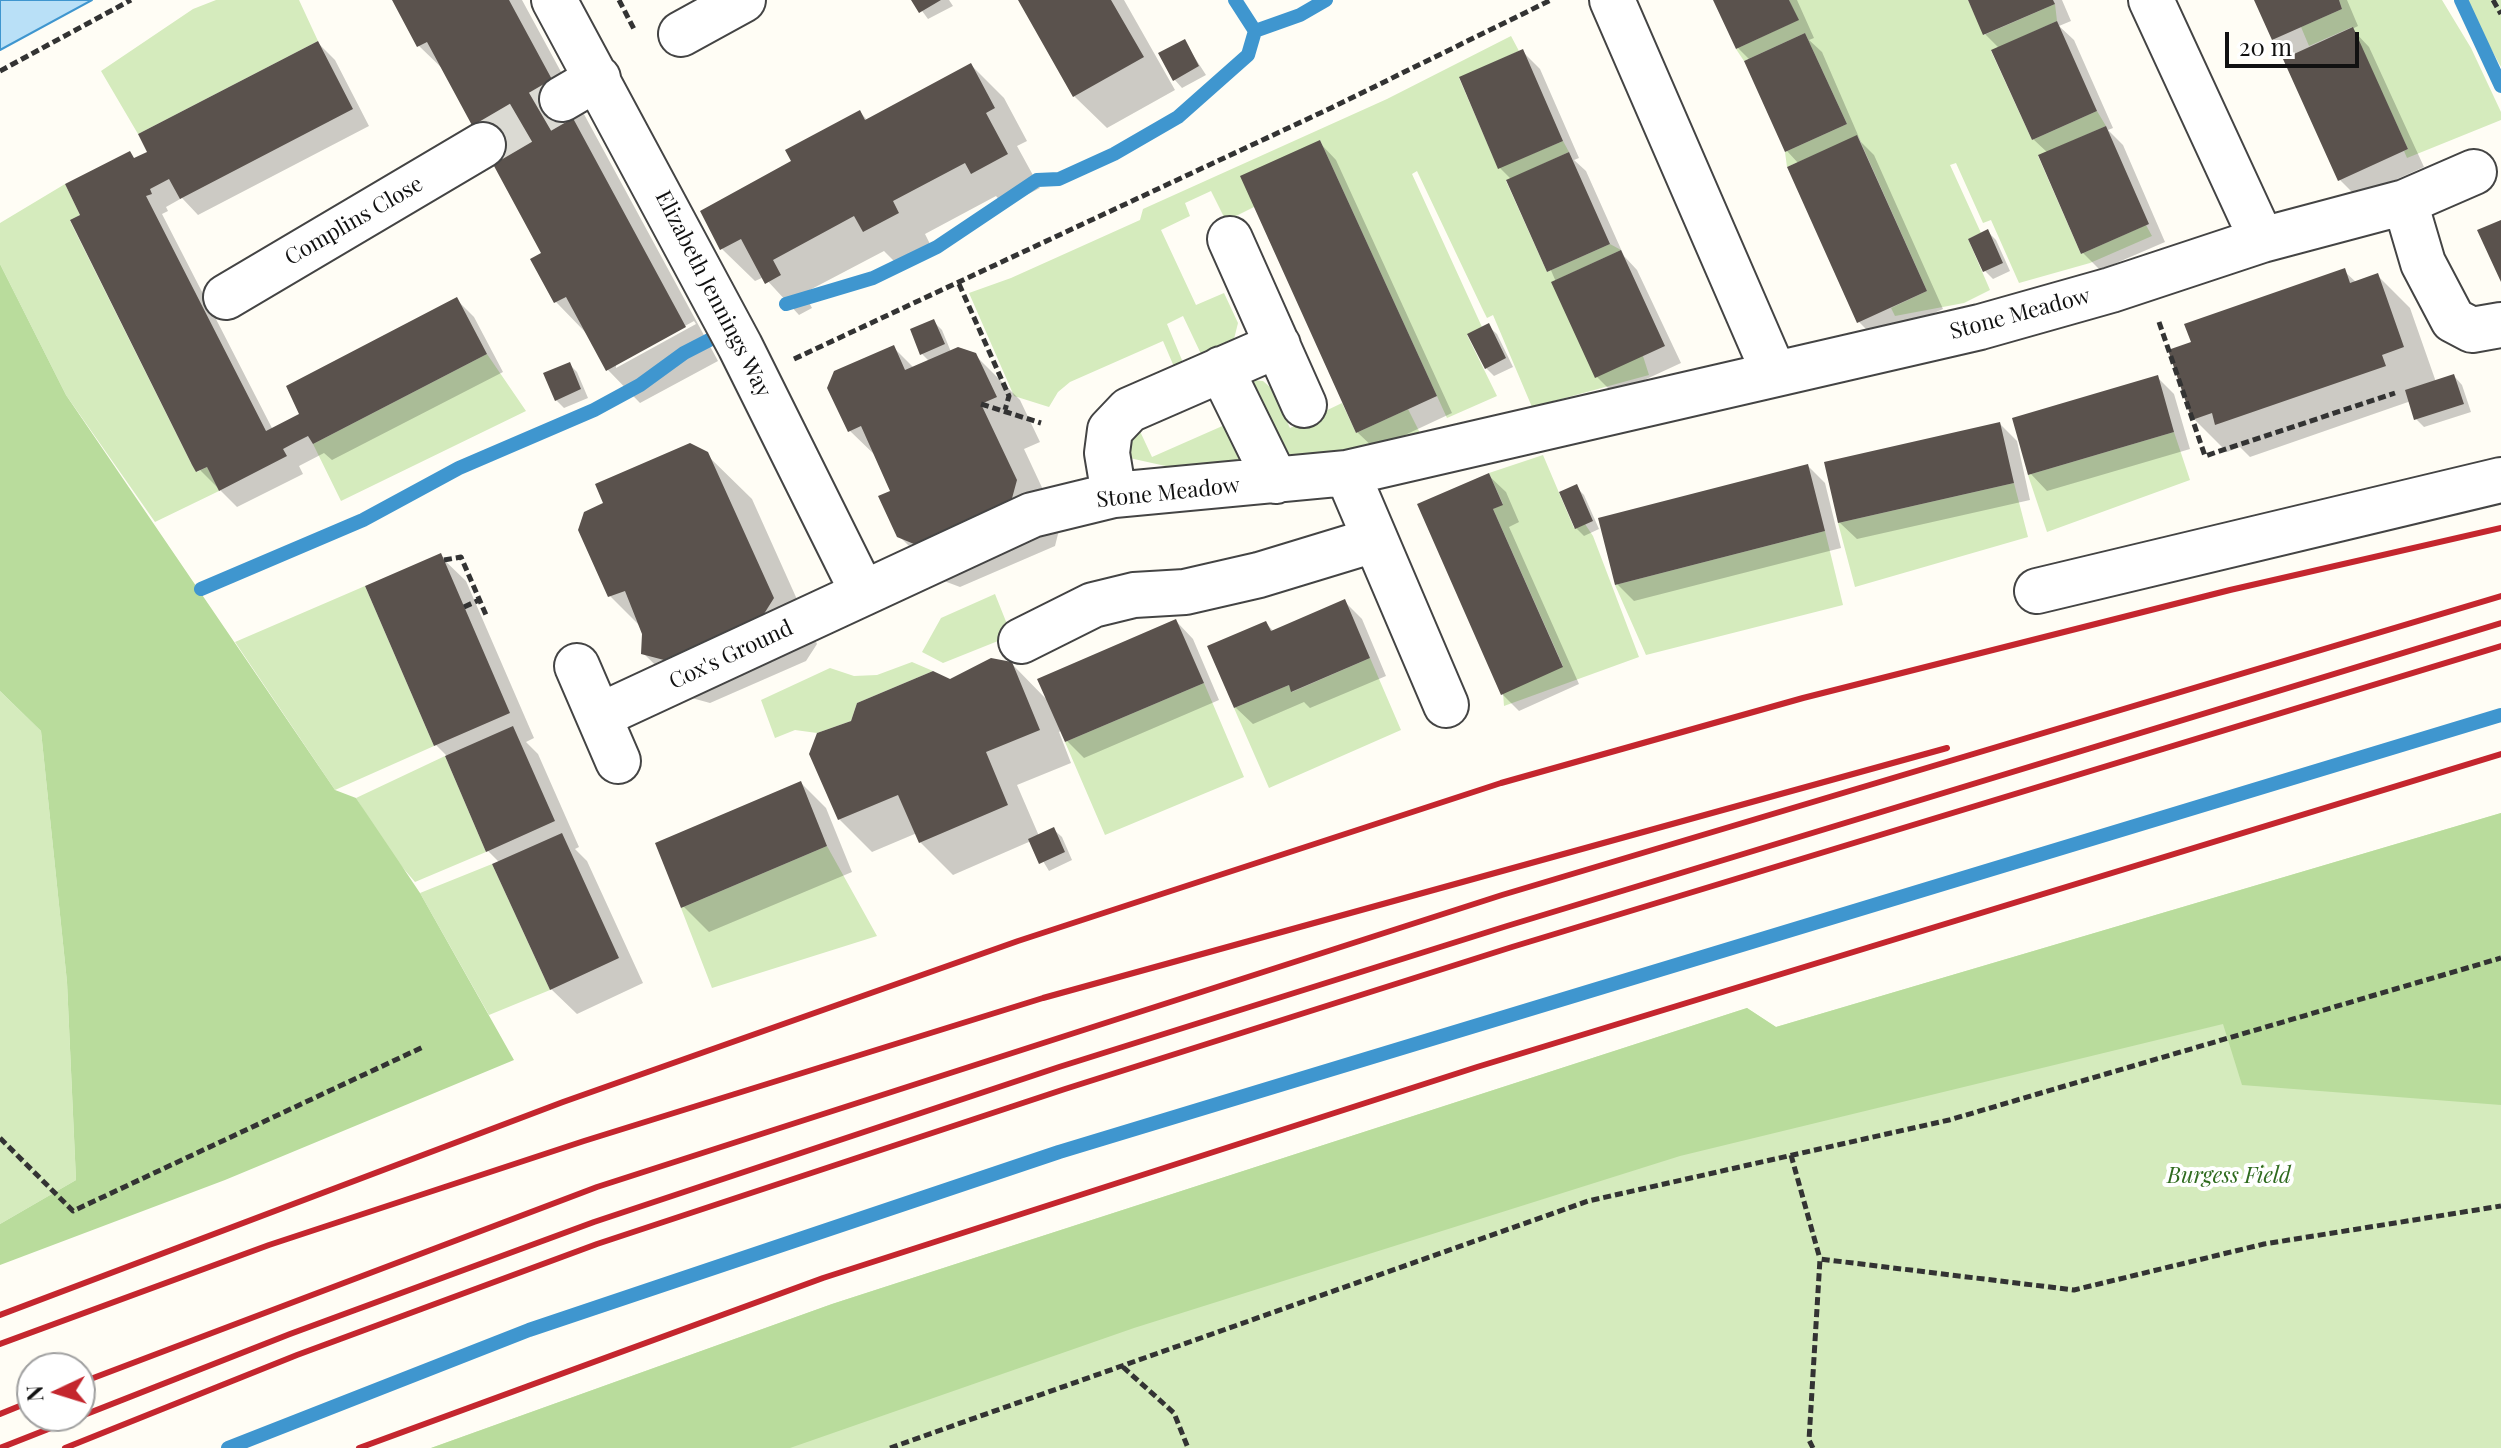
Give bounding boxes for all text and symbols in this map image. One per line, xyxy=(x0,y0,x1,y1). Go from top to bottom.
scale bar xyxy=(2229,16,2363,66)
text: 20 m xyxy=(2239,30,2292,62)
street label: Complins Close xyxy=(280,171,428,271)
street label: Elizabeth Jennings Way xyxy=(649,186,777,402)
street label: Stone Meadow xyxy=(1947,283,2093,345)
street label: Stone Meadow xyxy=(1095,472,1241,514)
street label: Cox's Ground xyxy=(665,615,797,695)
park label: Burgess Field xyxy=(2167,1163,2291,1189)
north arrow xyxy=(16,1352,96,1432)
text: N xyxy=(19,1385,50,1403)

